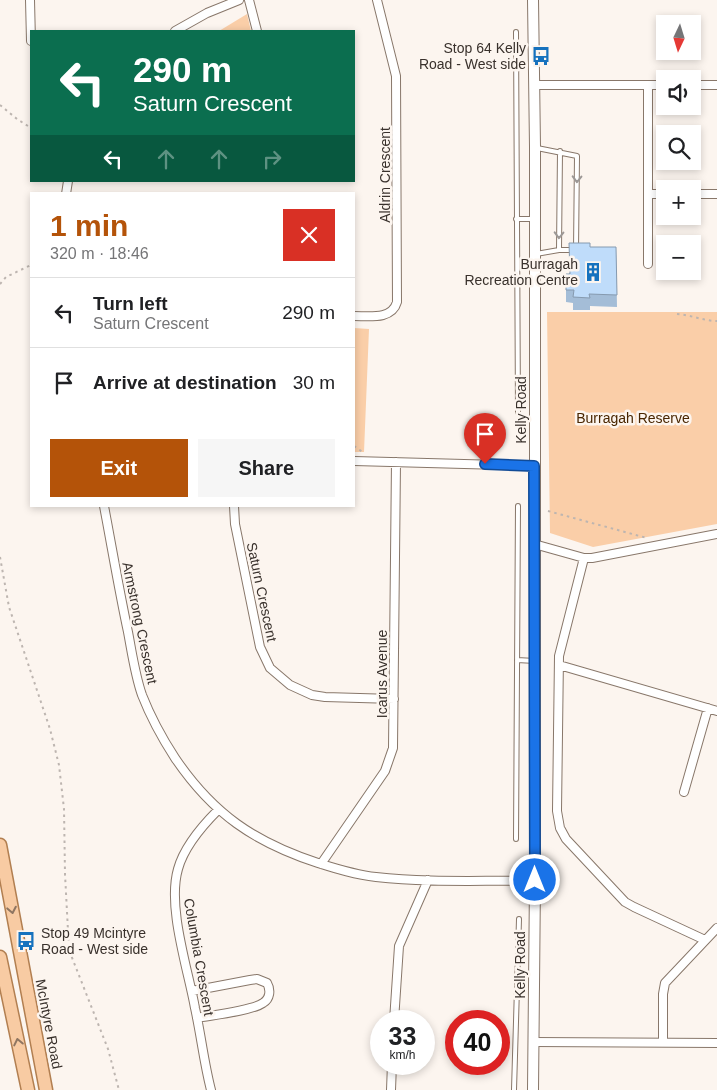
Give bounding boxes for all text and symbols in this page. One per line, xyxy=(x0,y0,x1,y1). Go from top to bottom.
north arrow xyxy=(656,15,701,60)
map controls xyxy=(656,15,701,280)
place label: Stop 64 Kelly Road - West side xyxy=(419,40,526,72)
bus stop icon: Stop 64 Kelly Road - West side xyxy=(530,45,552,67)
icon: left xyxy=(50,50,115,115)
text: 290 m xyxy=(133,50,232,89)
button: sound xyxy=(656,70,701,115)
text: Saturn Crescent xyxy=(133,91,292,116)
button: search xyxy=(656,125,701,170)
street label: Aldrin Crescent xyxy=(377,127,393,223)
icon: left xyxy=(99,145,127,173)
icon: ahead xyxy=(152,145,180,173)
icon: ahead xyxy=(205,145,233,173)
icon: right xyxy=(258,145,286,173)
one-way arrow xyxy=(572,176,582,183)
button: + xyxy=(656,180,701,225)
text: 1 min xyxy=(50,209,128,242)
button: close xyxy=(283,209,335,261)
one-way arrow xyxy=(554,232,564,239)
button: − xyxy=(656,235,701,280)
text: 320 m · 18:46 xyxy=(50,245,149,262)
place label: Burragah Recreation Centre xyxy=(464,256,578,288)
building icon: Burragah Recreation Centre xyxy=(582,261,604,283)
text: Turn left xyxy=(93,293,168,314)
icon: left xyxy=(50,299,78,327)
text: 290 m xyxy=(282,302,335,323)
text: Saturn Crescent xyxy=(93,315,209,332)
icon: arrive xyxy=(50,369,78,397)
text: Arrive at destination xyxy=(93,372,277,393)
text: 30 m xyxy=(293,372,335,393)
street label: Kelly Road xyxy=(513,376,529,444)
park label: Burragah Reserve xyxy=(576,410,690,426)
pin xyxy=(464,413,506,464)
icon: arrive xyxy=(471,420,499,448)
button: Exit xyxy=(50,439,188,497)
button: Share xyxy=(198,439,335,497)
street label: Saturn Crescent xyxy=(244,541,280,643)
street label: Armstrong Crescent xyxy=(119,560,161,686)
street label: Icarus Avenue xyxy=(374,630,390,718)
position arrow xyxy=(508,853,560,905)
street label: Columbia Crescent xyxy=(181,897,217,1017)
one-way arrow xyxy=(7,906,17,915)
place label: Stop 49 Mcintyre Road - West side xyxy=(41,925,148,957)
bus stop icon: Stop 49 Mcintyre Road - West side xyxy=(15,930,37,952)
street label: Kelly Road xyxy=(512,931,528,999)
street label: McIntyre Road xyxy=(32,978,66,1070)
speed limit sign: 40 xyxy=(445,1010,510,1075)
text: 33 xyxy=(389,1022,416,1050)
one-way arrow xyxy=(13,1038,23,1047)
text: km/h xyxy=(389,1048,416,1062)

